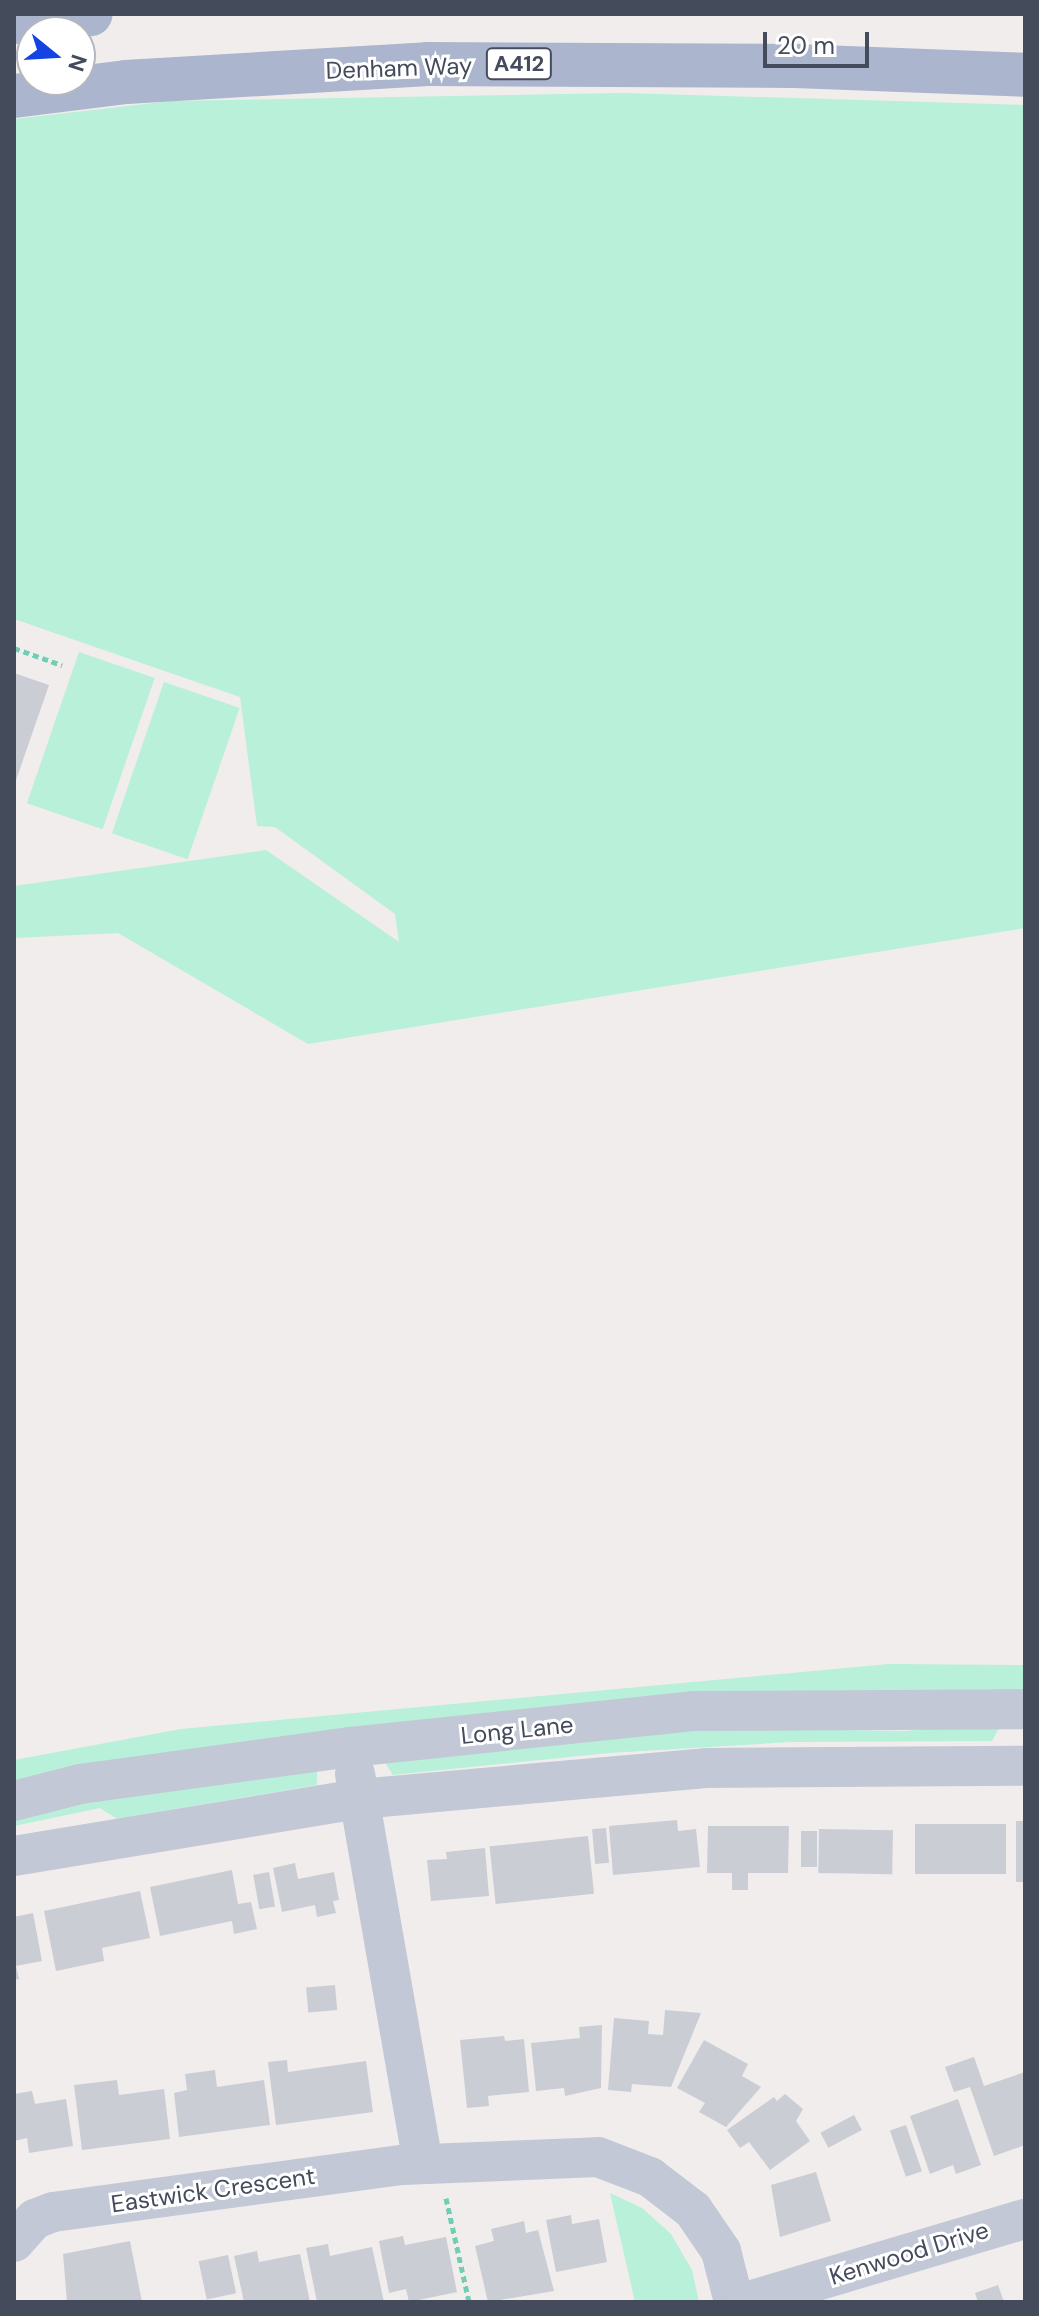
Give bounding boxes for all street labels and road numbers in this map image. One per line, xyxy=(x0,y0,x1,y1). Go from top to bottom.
road number: A412 xyxy=(485,46,553,82)
street label: Denham Way xyxy=(325,51,473,85)
street label: Long Lane xyxy=(459,1710,575,1750)
street label: Eastwick Crescent xyxy=(109,2161,317,2219)
street label: Kenwood Drive xyxy=(826,2215,992,2291)

